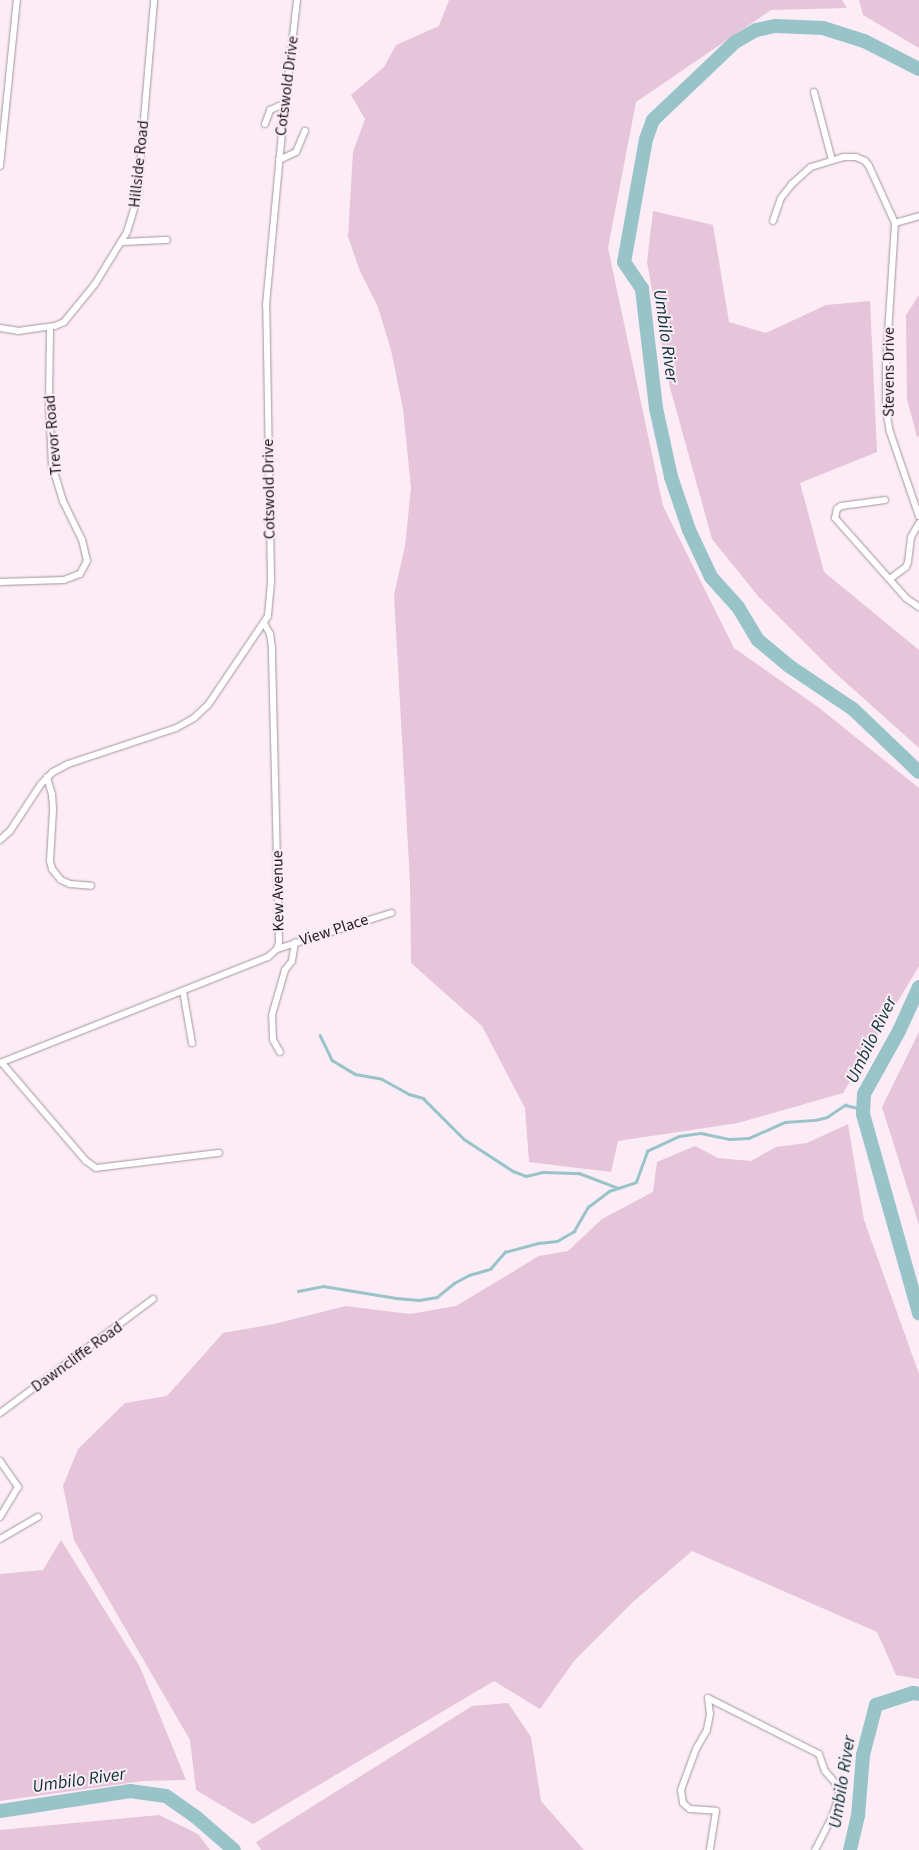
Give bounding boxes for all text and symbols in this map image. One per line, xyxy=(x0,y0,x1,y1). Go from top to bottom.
street label: Cotswold Drive xyxy=(271,35,303,137)
street label: Hillside Road xyxy=(125,119,153,209)
water label: Umbilo River xyxy=(648,288,682,384)
street label: Stevens Drive xyxy=(879,327,899,417)
street label: Trevor Road xyxy=(40,394,66,476)
street label: Cotswold Drive xyxy=(259,439,279,539)
street label: Kew Avenue xyxy=(268,850,288,932)
street label: View Place xyxy=(297,910,371,950)
water label: Umbilo River xyxy=(842,993,902,1087)
street label: Dawncliffe Road xyxy=(28,1317,126,1397)
water label: Umbilo River xyxy=(825,1734,861,1830)
water label: Umbilo River xyxy=(31,1764,127,1798)

